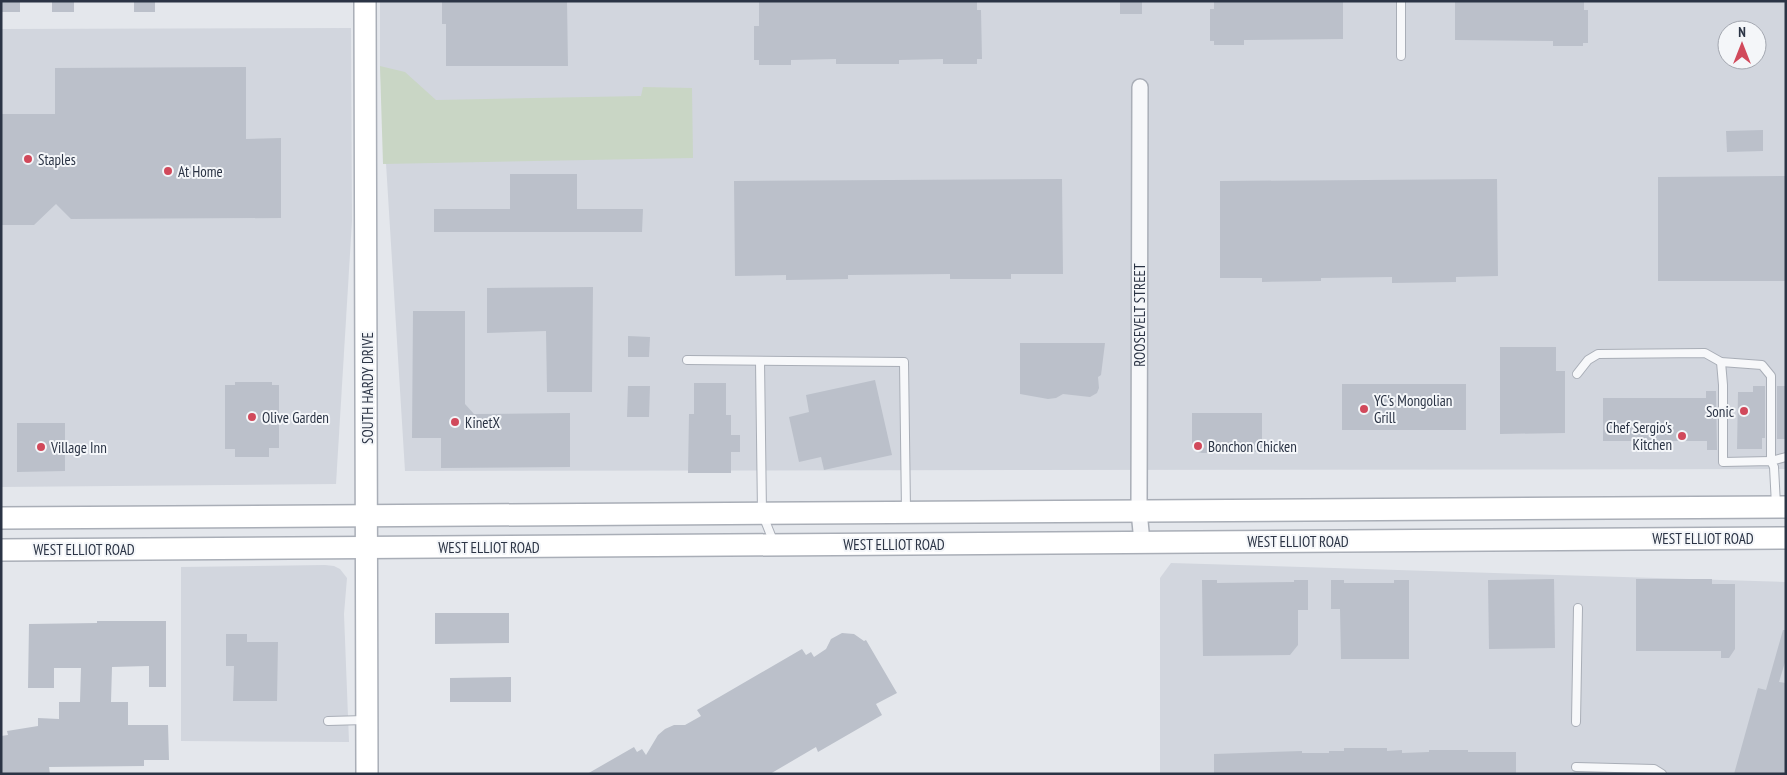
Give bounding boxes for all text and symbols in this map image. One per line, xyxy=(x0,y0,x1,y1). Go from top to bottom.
north arrow xyxy=(1717,20,1767,70)
text: N xyxy=(1738,23,1746,41)
place label: Staples xyxy=(38,150,76,169)
marker: Staples xyxy=(22,153,34,165)
place label: At Home xyxy=(178,162,223,181)
marker: At Home xyxy=(162,165,174,177)
street label: ROOSEVELT STREET xyxy=(1130,263,1149,367)
street label: SOUTH HARDY DRIVE xyxy=(358,332,377,444)
place label: YC's Mongolian Grill xyxy=(1374,391,1452,427)
place label: Sonic xyxy=(1706,402,1735,421)
marker: YC's Mongolian Grill xyxy=(1358,403,1370,415)
marker: Sonic xyxy=(1738,405,1750,417)
place label: Olive Garden xyxy=(262,408,329,427)
marker: Olive Garden xyxy=(246,411,258,423)
place label: KinetX xyxy=(465,413,501,432)
marker: KinetX xyxy=(449,416,461,428)
place label: Chef Sergio's Kitchen xyxy=(1606,418,1672,454)
marker: Chef Sergio's Kitchen xyxy=(1676,430,1688,442)
place label: Bonchon Chicken xyxy=(1208,437,1297,456)
place label: Village Inn xyxy=(50,438,107,457)
marker: Bonchon Chicken xyxy=(1192,440,1204,452)
marker: Village Inn xyxy=(35,441,47,453)
street label: WEST ELLIOT ROAD xyxy=(1652,529,1754,548)
street label: WEST ELLIOT ROAD xyxy=(1247,532,1349,551)
street label: WEST ELLIOT ROAD xyxy=(843,535,945,554)
street label: WEST ELLIOT ROAD xyxy=(438,538,540,557)
street label: WEST ELLIOT ROAD xyxy=(33,540,135,559)

